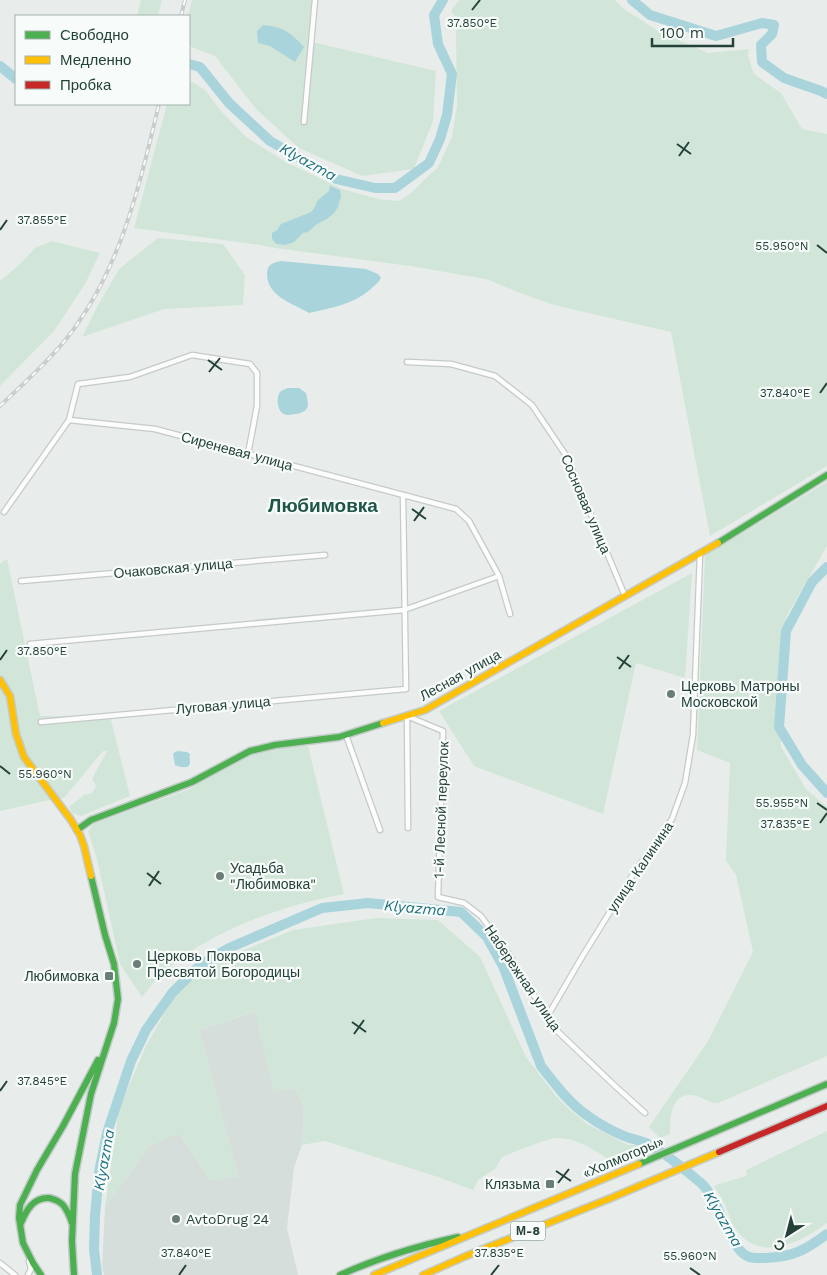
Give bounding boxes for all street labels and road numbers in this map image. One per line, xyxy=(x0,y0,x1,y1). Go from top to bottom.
street label: Сиреневая улица xyxy=(179,428,295,474)
street label: Сосновая улица xyxy=(558,452,614,556)
street label: Очаковская улица xyxy=(113,555,233,581)
street label: Лесная улица xyxy=(417,646,504,704)
street label: Луговая улица xyxy=(175,693,271,717)
street label: 1-й Лесной переулок xyxy=(431,740,451,879)
street label: улица Калинина xyxy=(604,818,676,916)
street label: Набережная улица xyxy=(482,922,565,1034)
street label: «Холмогоры» xyxy=(580,1133,666,1181)
road number: М-8 xyxy=(510,1222,546,1240)

